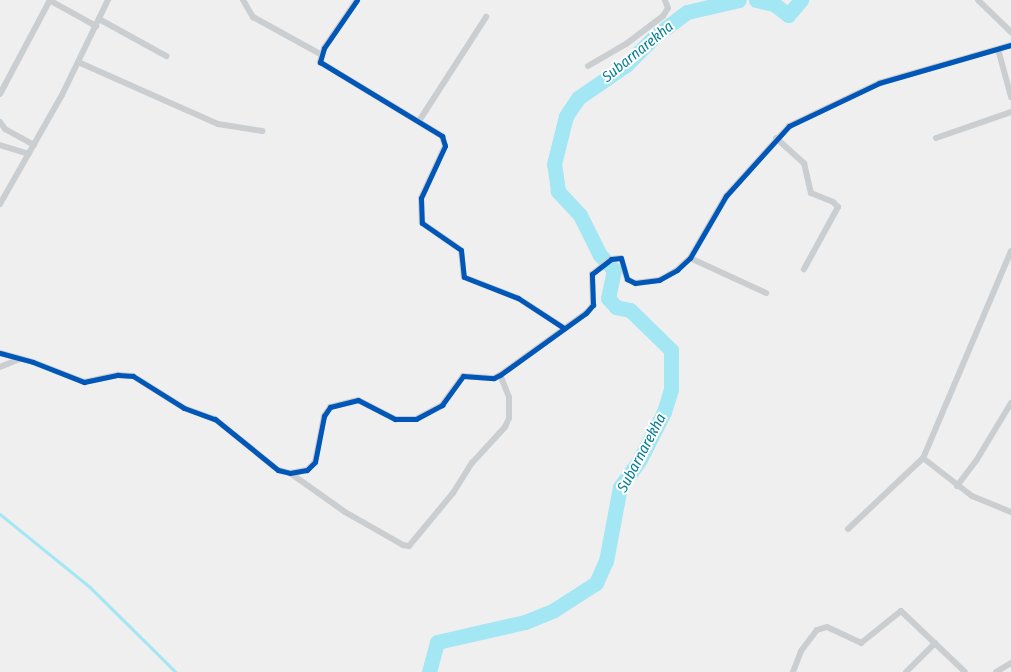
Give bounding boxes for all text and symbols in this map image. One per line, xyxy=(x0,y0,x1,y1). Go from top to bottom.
water label: Subarnarekha xyxy=(599,18,677,86)
water label: Subarnarekha xyxy=(614,411,670,495)

